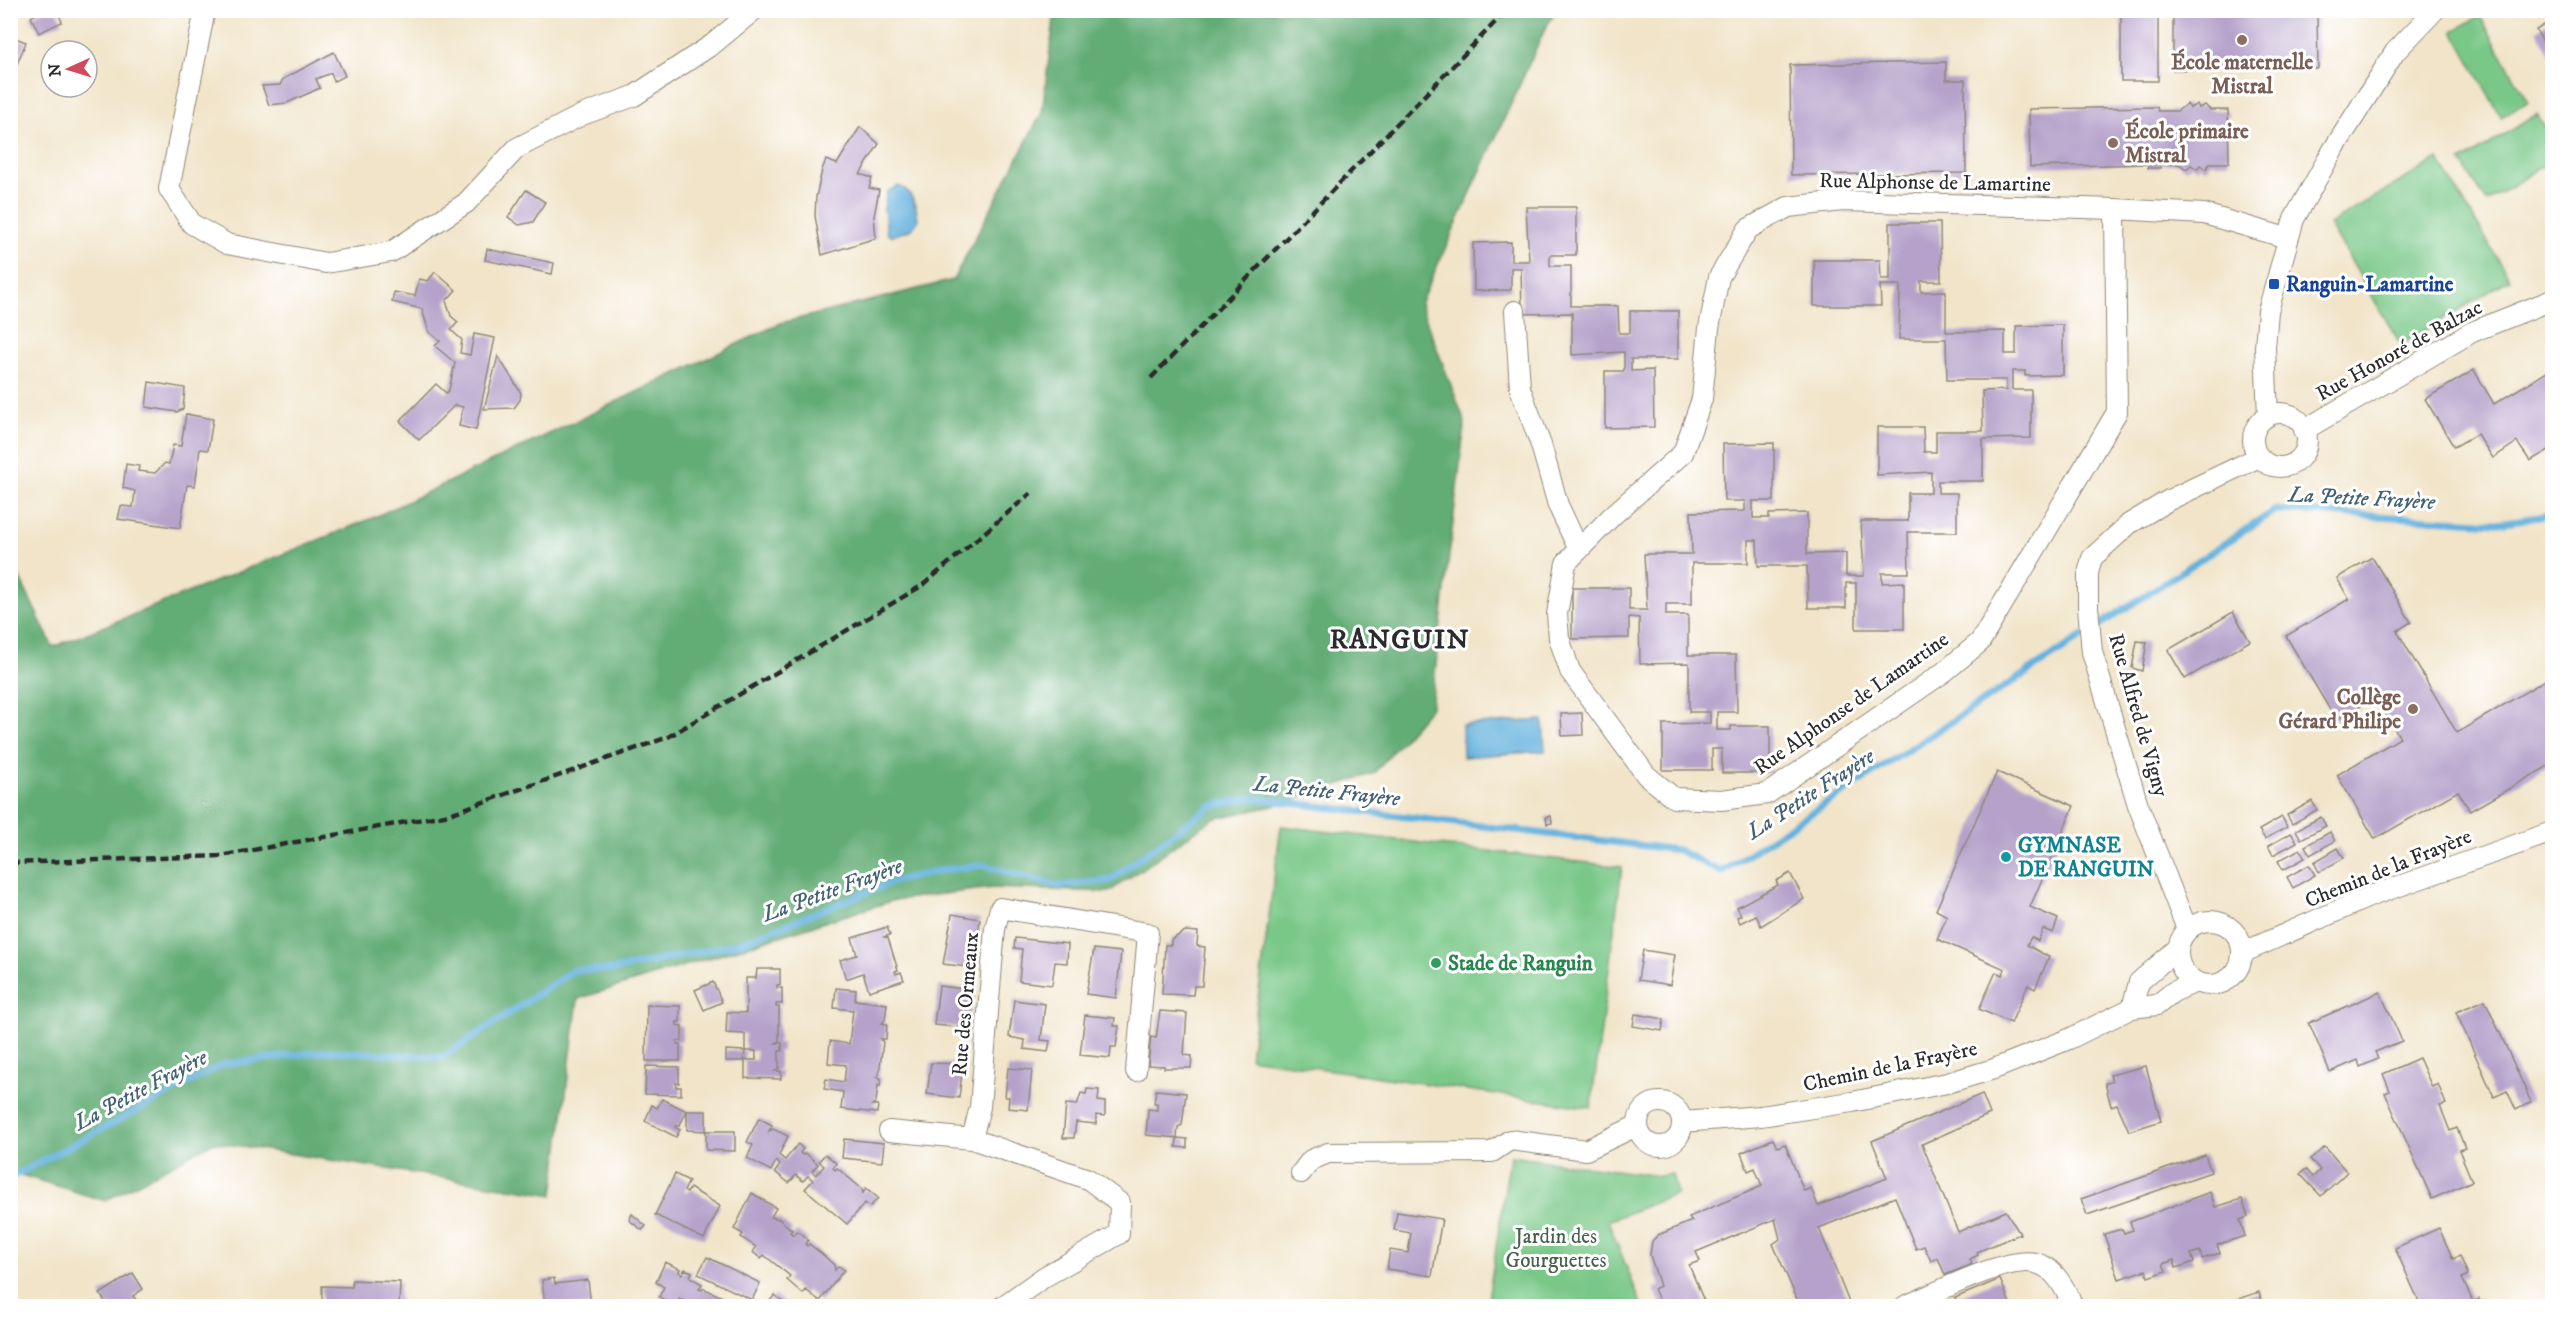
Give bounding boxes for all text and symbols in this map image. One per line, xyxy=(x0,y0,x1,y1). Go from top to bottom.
marker: École maternelle Mistral xyxy=(2235,33,2249,47)
north arrow xyxy=(39,39,99,99)
place label: École maternelle Mistral xyxy=(2171,48,2313,100)
text: N xyxy=(45,63,65,77)
place label: École primaire Mistral xyxy=(2125,117,2249,169)
marker: École primaire Mistral xyxy=(2106,136,2120,150)
street label: Rue Alphonse de Lamartine xyxy=(1819,168,2051,198)
place label: Ranguin-Lamartine xyxy=(2286,272,2454,298)
marker: Ranguin-Lamartine xyxy=(2267,277,2281,291)
street label: Rue Honoré de Balzac xyxy=(2312,294,2487,407)
water label: La Petite Frayère xyxy=(2286,481,2436,516)
district label: RANGUIN xyxy=(1330,623,1470,657)
street label: Rue Alphonse de Lamartine xyxy=(1749,627,1954,781)
street label: Rue Alfred de Vigny xyxy=(2102,631,2174,801)
place label: Collège Gérard Philipe xyxy=(2279,685,2401,735)
marker: Collège Gérard Philipe xyxy=(2406,702,2420,716)
water label: La Petite Frayère xyxy=(1740,743,1880,847)
water label: La Petite Frayère xyxy=(1251,770,1402,813)
street label: Chemin de la Frayère xyxy=(2301,824,2476,914)
place label: GYMNASE DE RANGUIN xyxy=(2018,833,2154,883)
marker: GYMNASE DE RANGUIN xyxy=(1999,850,2013,864)
water label: La Petite Frayère xyxy=(757,852,907,929)
street label: Rue des Ormeaux xyxy=(947,931,985,1077)
place label: Stade de Ranguin xyxy=(1448,951,1594,977)
marker: Stade de Ranguin xyxy=(1429,956,1443,970)
street label: Chemin de la Frayère xyxy=(1801,1036,1980,1098)
water label: La Petite Frayère xyxy=(68,1044,212,1138)
park label: Jardin des Gourguettes xyxy=(1505,1224,1607,1274)

